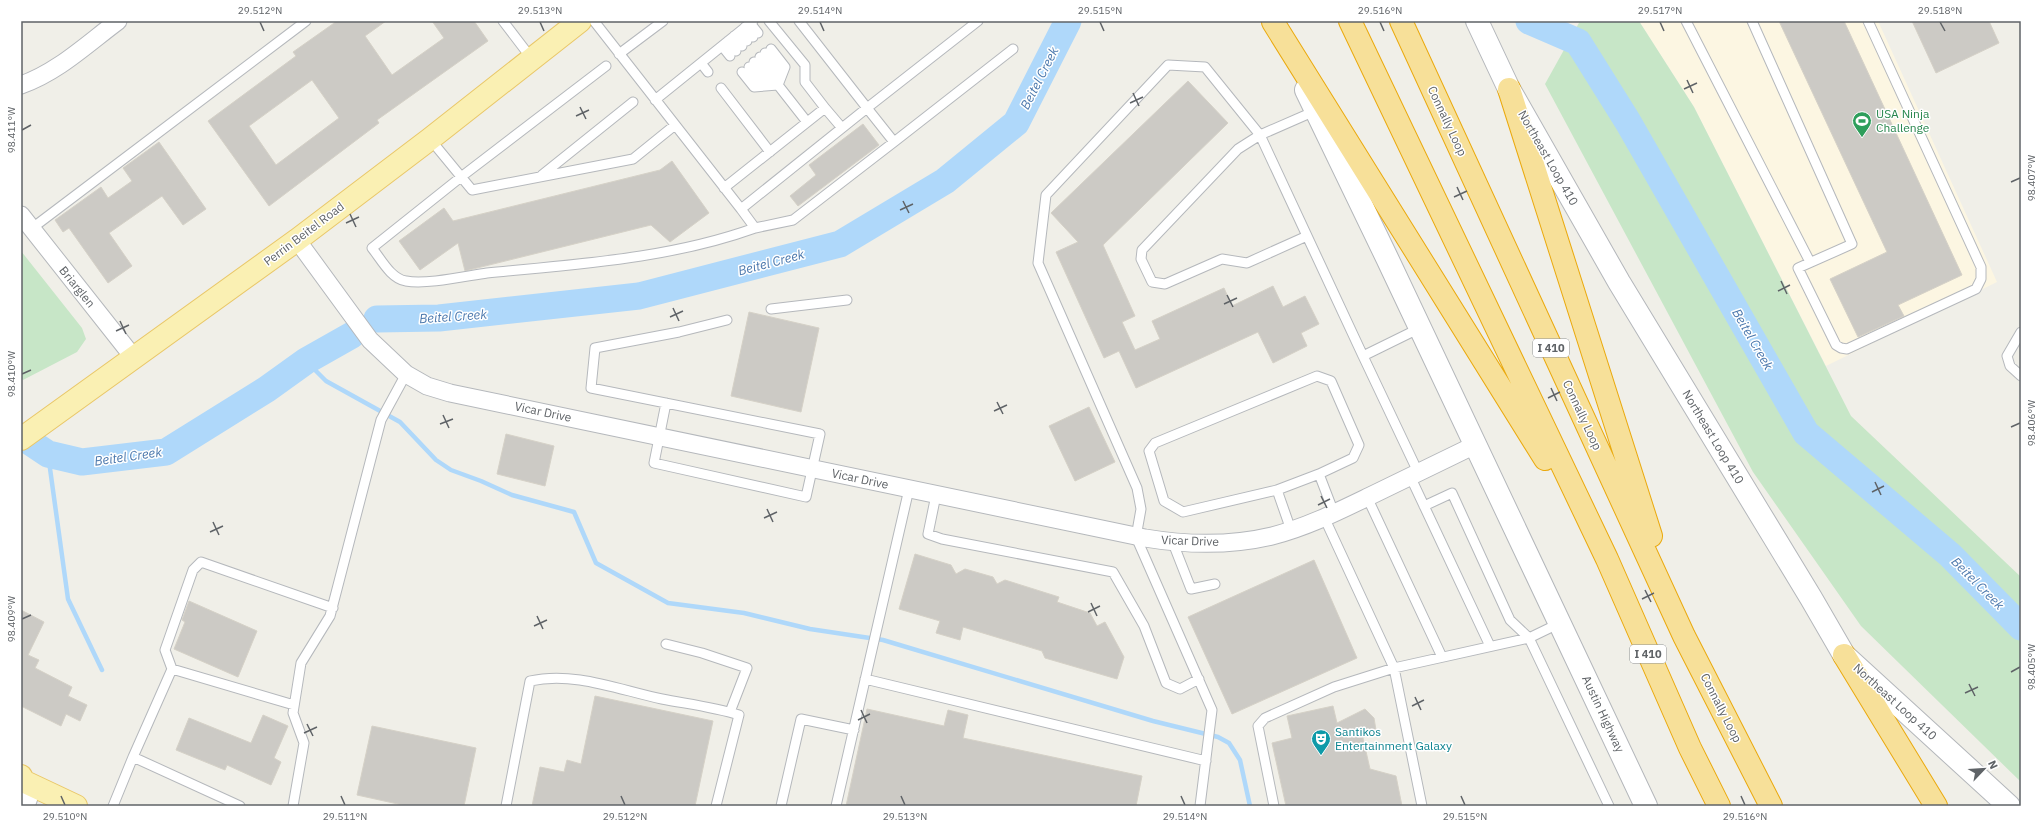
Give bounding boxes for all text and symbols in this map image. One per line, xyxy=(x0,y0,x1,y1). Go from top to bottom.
text: 29.512°N xyxy=(238,4,282,17)
text: 29.513°N xyxy=(518,4,562,17)
text: 29.514°N xyxy=(798,4,842,17)
text: 29.515°N xyxy=(1078,4,1122,17)
text: 29.516°N xyxy=(1358,4,1402,17)
text: 29.517°N xyxy=(1638,4,1682,17)
text: 29.518°N xyxy=(1918,4,1962,17)
water label: Beitel Creek xyxy=(1016,44,1063,112)
street label: Connally Loop xyxy=(1425,83,1470,158)
place label: USA Ninja Challenge xyxy=(1876,106,1930,135)
text: 98.411°W xyxy=(5,107,18,153)
street label: Northeast Loop 410 xyxy=(1515,108,1582,208)
sports icon: USA Ninja Challenge xyxy=(1851,110,1873,138)
text: 98.407°W xyxy=(2025,155,2038,201)
street label: Perrin Beitel Road xyxy=(260,198,347,269)
water label: Beitel Creek xyxy=(736,245,806,279)
street label: Briarglen xyxy=(56,263,99,310)
water label: Beitel Creek xyxy=(419,306,488,327)
water label: Beitel Creek xyxy=(1728,306,1777,373)
road number: I 410 xyxy=(1533,339,1569,357)
text: 98.410°W xyxy=(5,351,18,397)
street label: Connally Loop xyxy=(1560,377,1605,452)
street label: Northeast Loop 410 xyxy=(1679,387,1747,487)
street label: Vicar Drive xyxy=(513,398,573,425)
text: 98.406°W xyxy=(2025,400,2038,446)
water label: Beitel Creek xyxy=(93,443,163,470)
street label: Vicar Drive xyxy=(830,465,890,492)
street label: Vicar Drive xyxy=(1161,532,1220,549)
water label: Beitel Creek xyxy=(1948,553,2008,614)
text: 98.409°W xyxy=(5,596,18,642)
text: 98.405°W xyxy=(2025,644,2038,690)
road number: I 410 xyxy=(1630,645,1666,663)
street label: Northeast Loop 410 xyxy=(1850,660,1940,743)
street label: Connally Loop xyxy=(1698,671,1745,745)
street label: Austin Highway xyxy=(1579,673,1628,755)
place label: Santikos Entertainment Galaxy xyxy=(1335,724,1452,753)
theatre icon: Santikos Entertainment Galaxy xyxy=(1310,728,1332,756)
north arrow xyxy=(1964,749,2004,789)
text: N xyxy=(1985,758,2001,771)
text: 29.510°N xyxy=(43,810,87,823)
text: 29.511°N xyxy=(323,810,367,823)
text: 29.512°N xyxy=(603,810,647,823)
text: 29.513°N xyxy=(883,810,927,823)
text: 29.514°N xyxy=(1163,810,1207,823)
text: 29.515°N xyxy=(1443,810,1487,823)
text: 29.516°N xyxy=(1723,810,1767,823)

